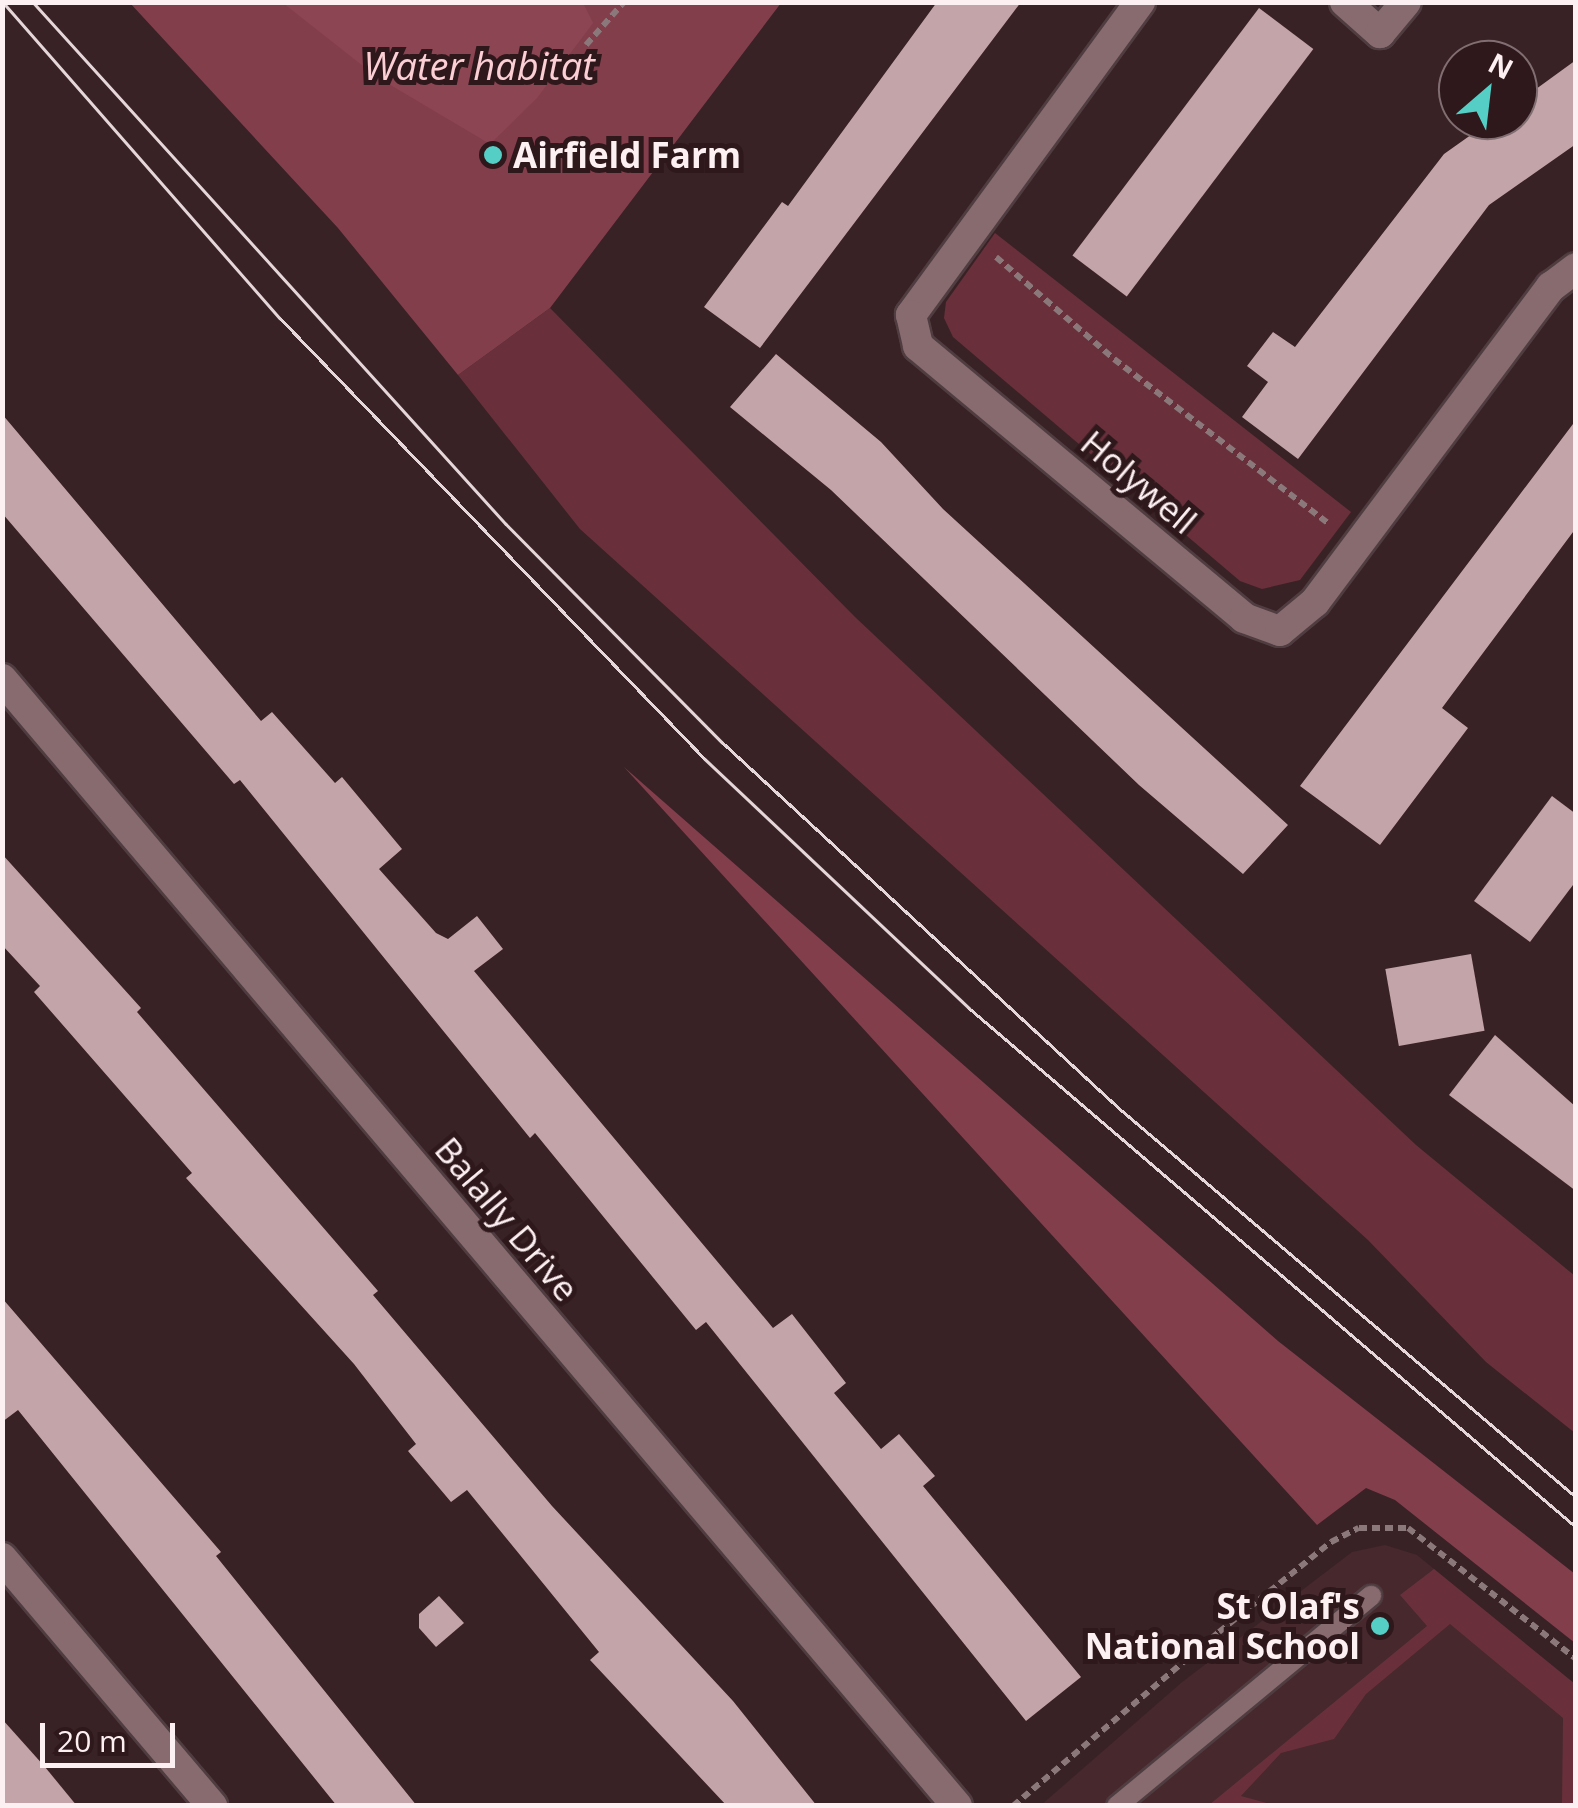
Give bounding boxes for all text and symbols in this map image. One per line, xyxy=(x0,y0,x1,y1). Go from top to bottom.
north arrow xyxy=(1438,40,1538,140)
water label: Water habitat xyxy=(363,43,595,89)
text: N xyxy=(1482,43,1520,87)
place label: Airfield Farm xyxy=(513,134,741,176)
marker: Airfield Farm xyxy=(482,144,504,166)
street label: Holywell xyxy=(1073,422,1205,542)
street label: Balally Drive xyxy=(427,1129,587,1309)
place label: St Olaf's National School xyxy=(1085,1585,1360,1667)
marker: St Olaf's National School xyxy=(1369,1615,1391,1637)
scale bar xyxy=(45,1703,180,1765)
text: 20 m xyxy=(57,1720,127,1761)

